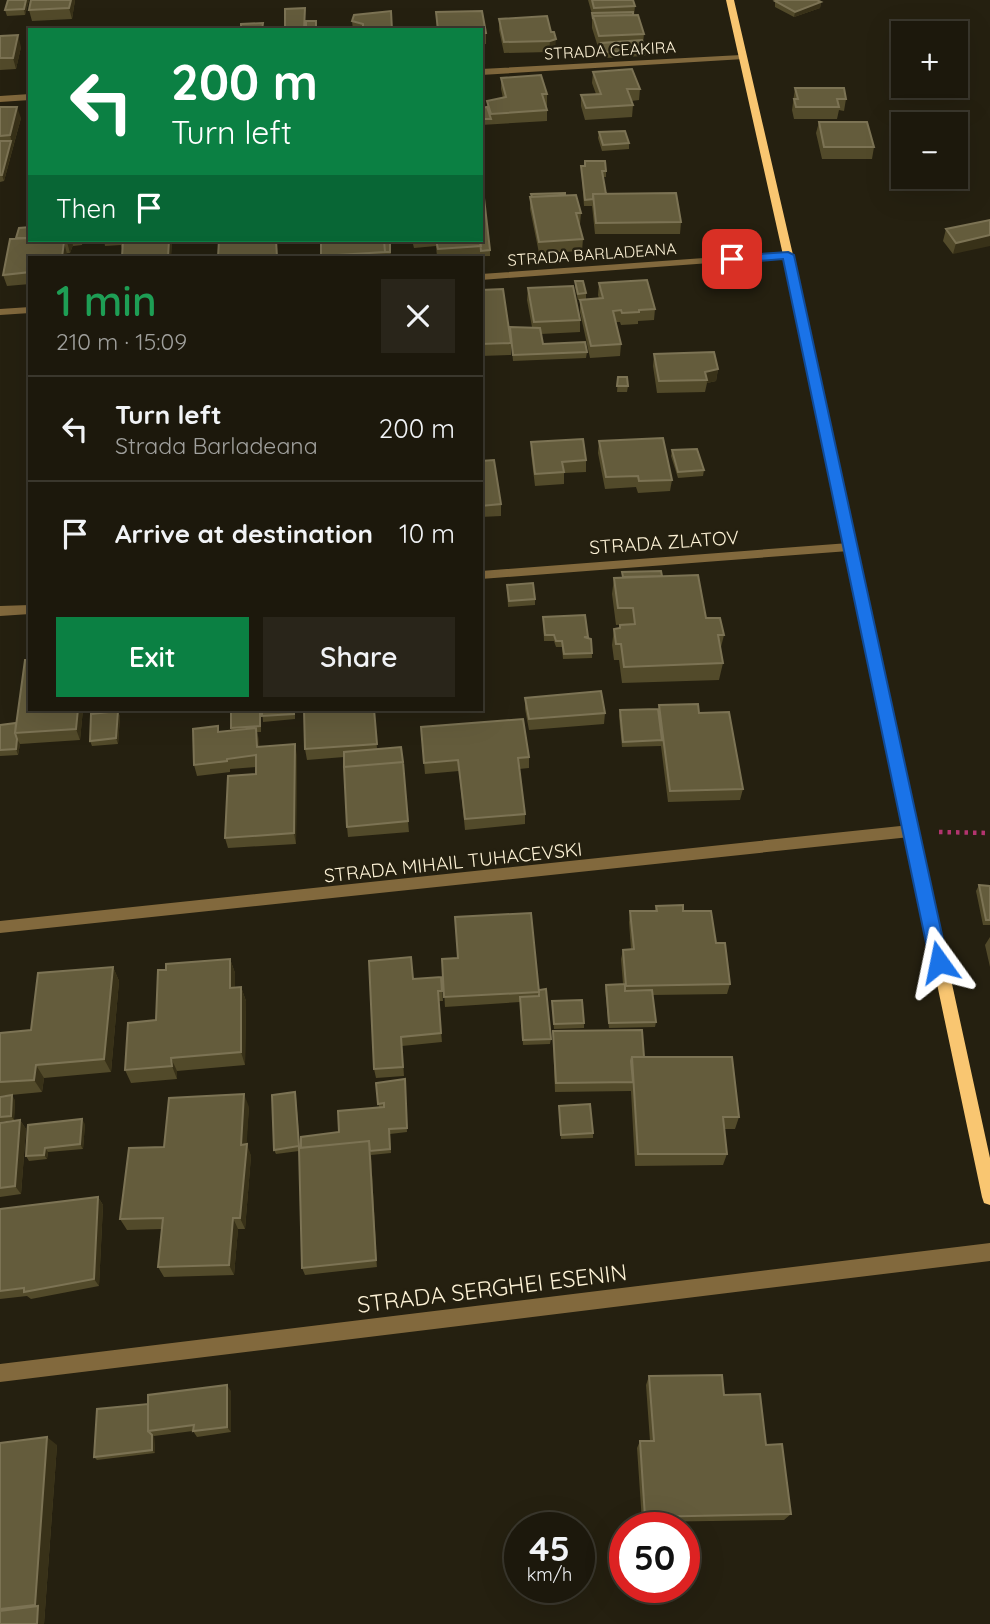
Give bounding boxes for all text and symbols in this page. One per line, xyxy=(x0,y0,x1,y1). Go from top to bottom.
map controls xyxy=(891,21,968,189)
button: + xyxy=(891,21,968,98)
street label: STRADA CEAKIRA xyxy=(544,37,676,63)
text: 200 m xyxy=(171,51,318,112)
icon: left xyxy=(56,56,147,147)
text: Turn left xyxy=(171,112,292,152)
button: − xyxy=(891,112,968,189)
icon: arrive xyxy=(130,189,168,227)
text: Then xyxy=(56,192,116,225)
pin xyxy=(702,229,762,289)
street label: STRADA BARLADEANA xyxy=(507,238,677,270)
icon: arrive xyxy=(713,240,751,278)
text: 1 min xyxy=(56,274,157,327)
button: close xyxy=(381,279,455,353)
text: 210 m · 15:09 xyxy=(56,327,187,356)
text: Turn left xyxy=(115,398,222,431)
icon: left xyxy=(56,410,94,448)
text: 200 m xyxy=(379,412,455,445)
text: Strada Barladeana xyxy=(115,431,318,460)
icon: arrive xyxy=(56,515,94,553)
text: Arrive at destination xyxy=(115,517,373,550)
text: 10 m xyxy=(399,517,455,550)
street label: STRADA ZLATOV xyxy=(588,525,740,559)
button: Exit xyxy=(56,617,249,697)
button: Share xyxy=(263,617,455,697)
street label: STRADA MIHAIL TUHACEVSKI xyxy=(323,837,583,887)
position arrow xyxy=(902,925,976,999)
street label: STRADA SERGHEI ESENIN xyxy=(355,1257,629,1319)
speed limit sign: 50 xyxy=(609,1512,700,1603)
text: 45 xyxy=(529,1526,570,1570)
text: km/h xyxy=(527,1563,572,1586)

